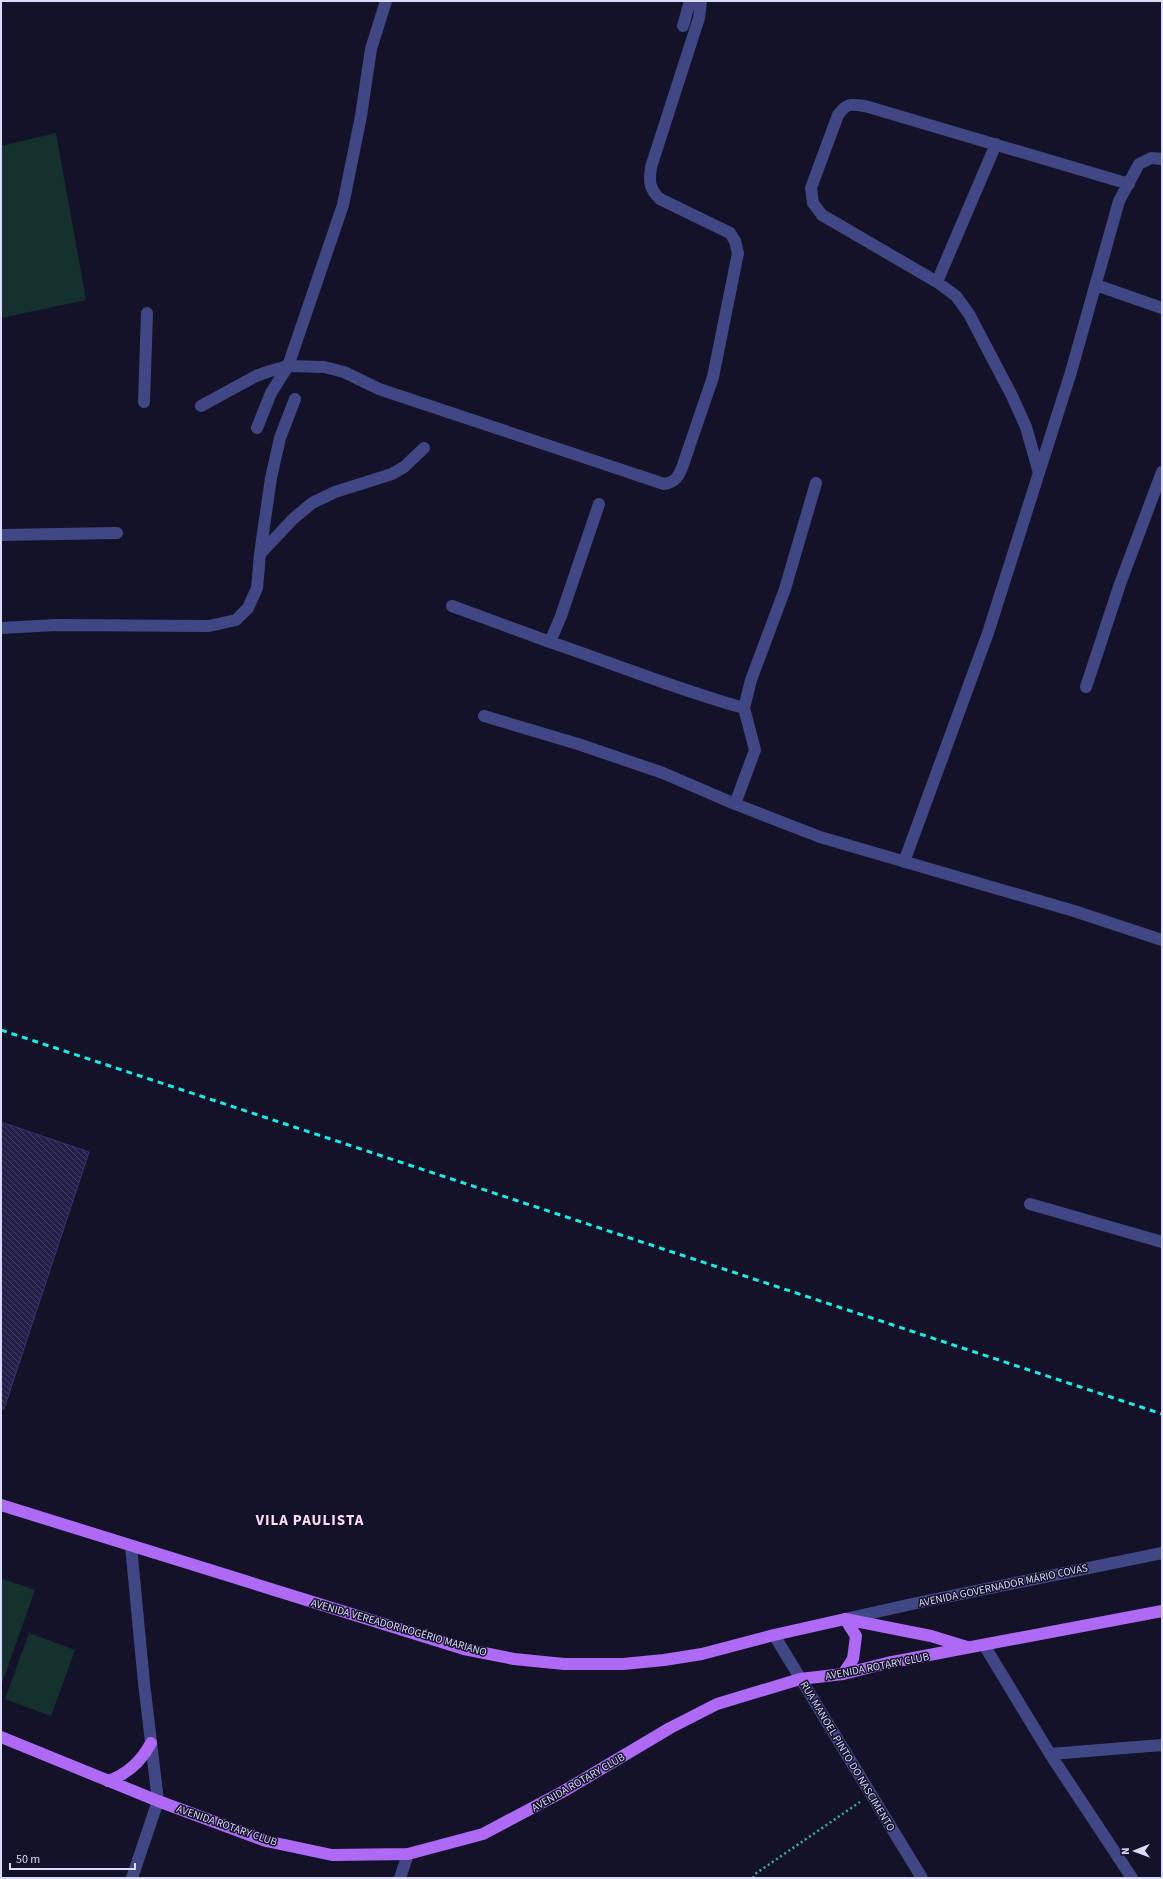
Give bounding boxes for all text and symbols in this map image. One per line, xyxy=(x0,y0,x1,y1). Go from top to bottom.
district label: VILA PAULISTA xyxy=(255,1510,364,1531)
street label: AVENIDA GOVERNADOR MÁRIO COVAS xyxy=(917,1560,1089,1611)
street label: AVENIDA VEREADOR ROGÉRIO MARIANO xyxy=(309,1595,489,1660)
street label: AVENIDA ROTARY CLUB xyxy=(824,1649,931,1684)
street label: RUA MANOEL PINTO DO NASCIMENTO xyxy=(797,1678,898,1834)
street label: AVENIDA ROTARY CLUB xyxy=(529,1749,628,1815)
street label: AVENIDA ROTARY CLUB xyxy=(175,1801,280,1850)
north arrow xyxy=(1115,1831,1155,1871)
scale bar xyxy=(10,1845,135,1871)
text: N xyxy=(1118,1847,1133,1855)
text: 50 m xyxy=(16,1851,40,1868)

